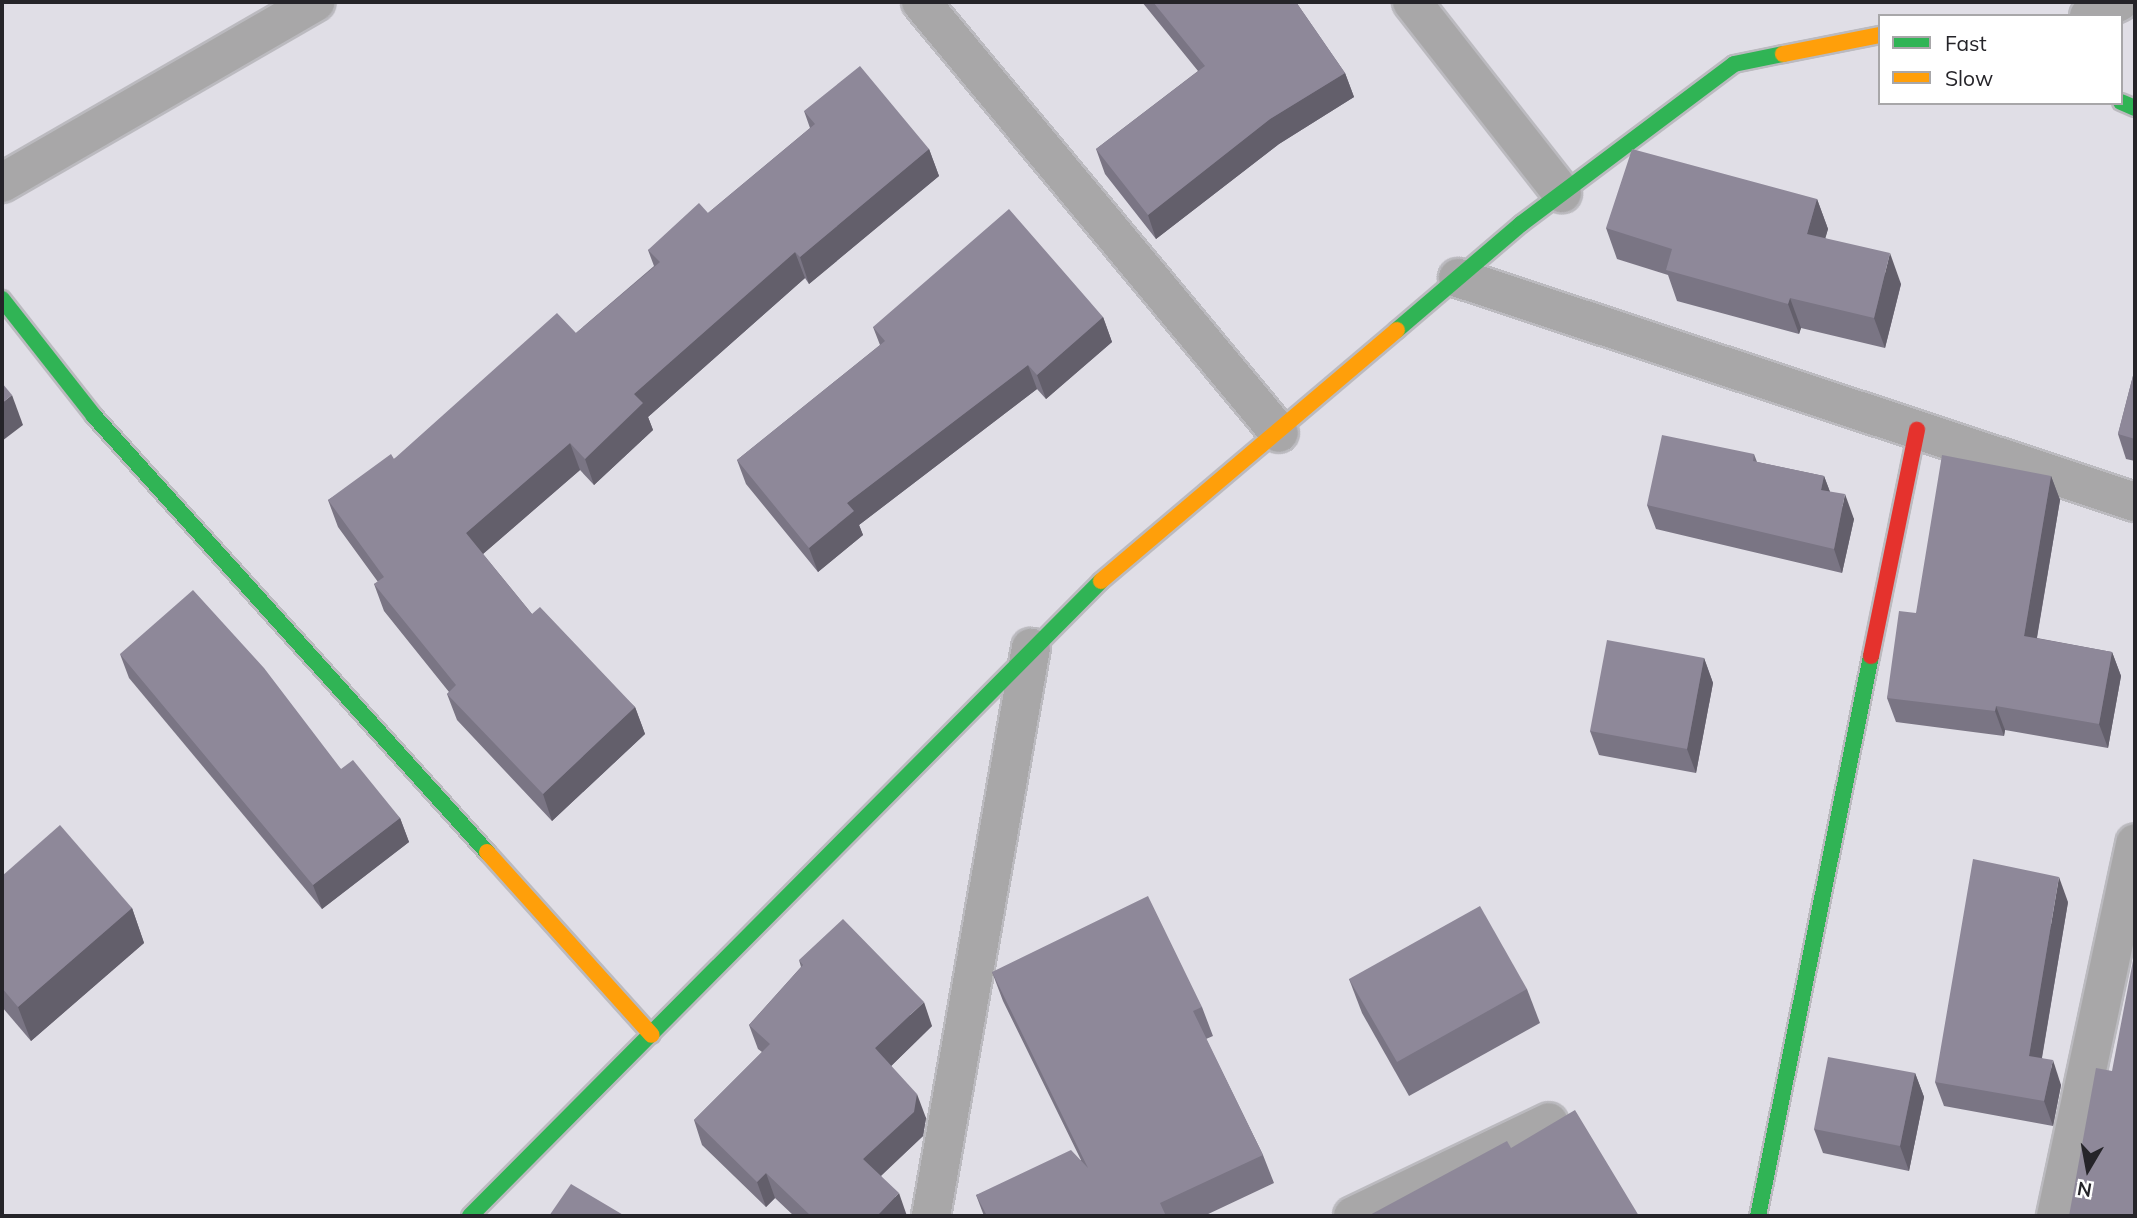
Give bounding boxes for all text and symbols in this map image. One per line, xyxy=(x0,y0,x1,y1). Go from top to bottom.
legend xyxy=(1878,14,2123,105)
text: Fast xyxy=(1945,30,1987,56)
text: Slow xyxy=(1945,65,1993,91)
north arrow xyxy=(2053,1134,2123,1204)
text: N xyxy=(2075,1177,2094,1203)

